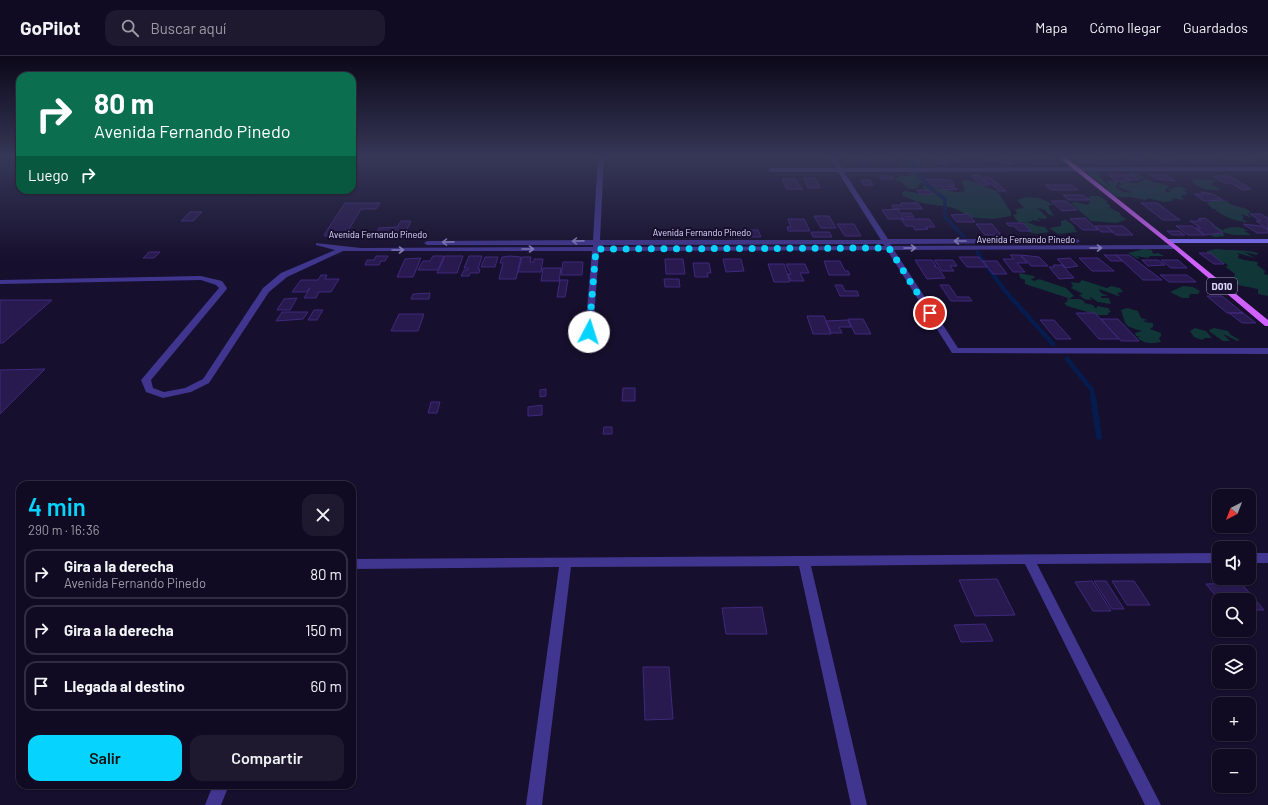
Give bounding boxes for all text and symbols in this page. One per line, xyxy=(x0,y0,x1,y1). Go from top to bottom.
search box xyxy=(105,10,385,46)
text: GoPilot xyxy=(20,16,81,39)
icon: search xyxy=(119,17,141,39)
text: Buscar aquí xyxy=(151,19,226,37)
text: Mapa xyxy=(1035,19,1067,36)
text: Cómo llegar xyxy=(1089,19,1161,36)
text: Guardados xyxy=(1183,19,1248,36)
text: 80 m xyxy=(94,86,154,120)
icon: right xyxy=(28,88,80,140)
text: Avenida Fernando Pinedo xyxy=(94,120,291,142)
icon: right xyxy=(77,164,99,186)
text: Luego xyxy=(28,166,69,184)
street label: Avenida Fernando Pinedo xyxy=(653,227,751,238)
street label: Avenida Fernando Pinedo xyxy=(329,229,427,240)
street label: Avenida Fernando Pinedo xyxy=(977,234,1075,245)
one-way arrow xyxy=(572,237,585,245)
one-way arrow xyxy=(954,237,967,244)
one-way arrow xyxy=(442,238,455,246)
one-way arrow xyxy=(903,244,916,252)
one-way arrow xyxy=(1089,244,1102,252)
one-way arrow xyxy=(521,245,534,253)
one-way arrow xyxy=(391,246,404,254)
road number: D010 xyxy=(1207,278,1237,294)
pin xyxy=(913,296,947,330)
icon: arrive xyxy=(919,302,941,324)
position arrow xyxy=(568,311,610,353)
north arrow xyxy=(1212,489,1256,533)
map controls xyxy=(1212,489,1256,793)
text: 4 min xyxy=(28,492,86,521)
button: close xyxy=(302,494,344,536)
text: 290 m · 16:36 xyxy=(28,522,99,538)
button: sound xyxy=(1212,541,1256,585)
text: Gira a la derecha xyxy=(64,557,174,575)
icon: right xyxy=(30,563,52,585)
text: 80 m xyxy=(310,565,342,583)
text: Avenida Fernando Pinedo xyxy=(64,575,206,591)
button: search xyxy=(1212,593,1256,637)
icon: right xyxy=(30,619,52,641)
text: Gira a la derecha xyxy=(64,621,174,639)
text: 150 m xyxy=(305,621,342,639)
button: layers xyxy=(1212,645,1256,689)
icon: arrive xyxy=(30,675,52,697)
text: Llegada al destino xyxy=(64,677,185,695)
text: 60 m xyxy=(310,677,342,695)
button: + xyxy=(1212,697,1256,741)
button: Salir xyxy=(28,735,182,781)
button: Compartir xyxy=(190,735,344,781)
button: − xyxy=(1212,749,1256,793)

